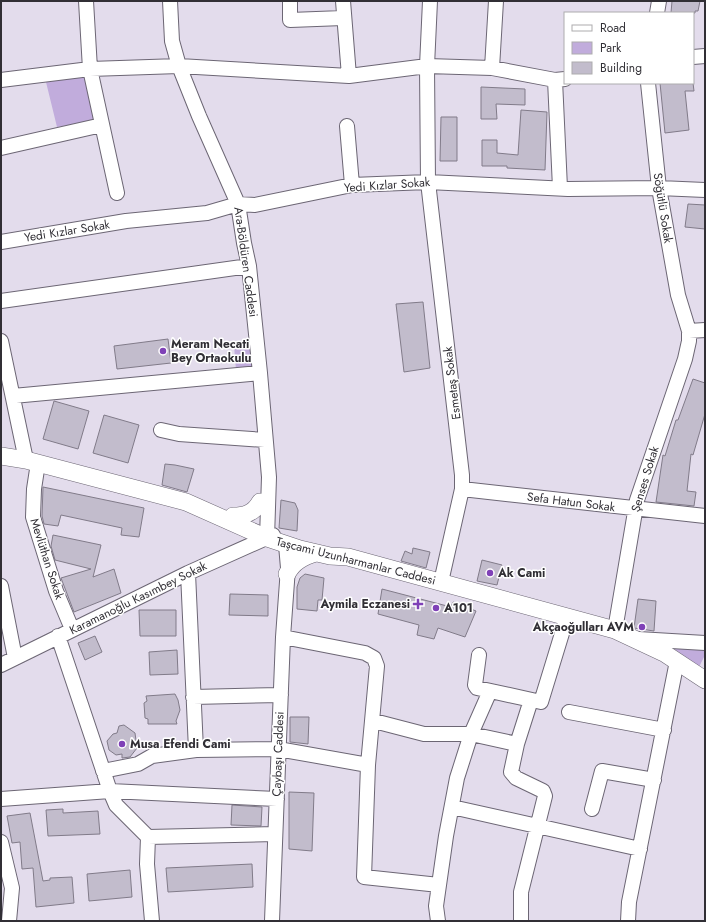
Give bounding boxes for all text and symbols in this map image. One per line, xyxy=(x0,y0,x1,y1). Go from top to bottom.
legend xyxy=(564,12,694,84)
text: Road xyxy=(600,19,626,37)
text: Park xyxy=(600,39,622,57)
text: Building xyxy=(600,59,642,77)
street label: Söğütlü Sokak xyxy=(649,171,678,245)
street label: Yedi Kızlar Sokak xyxy=(343,173,431,197)
street label: Ara-Böldüren Caddesi xyxy=(229,206,263,318)
street label: Yedi Kızlar Sokak xyxy=(23,215,112,247)
place label: Meram Necati Bey Ortaokulu xyxy=(171,335,252,367)
street label: Esmetaş Sokak xyxy=(438,345,465,421)
marker: Meram Necati Bey Ortaokulu xyxy=(158,346,168,356)
street label: Şenses Sokak xyxy=(626,443,664,514)
street label: Sefa Hatun Sokak xyxy=(526,488,617,516)
street label: Mevlüthan Sokak xyxy=(25,516,69,603)
street label: Taşcami Uzunharmanlar Caddesi xyxy=(274,532,438,590)
street label: Karamanoğlu Kasımbey Sokak xyxy=(66,557,210,639)
place label: Ak Cami xyxy=(497,564,545,582)
marker: Ak Cami xyxy=(485,568,495,578)
place label: Aymila Eczanesi xyxy=(320,595,410,613)
marker: Aymila Eczanesi xyxy=(413,599,423,609)
place label: A101 xyxy=(443,599,473,617)
marker: A101 xyxy=(431,603,441,613)
place label: Akçaoğulları AVM xyxy=(532,618,634,636)
marker: Akçaoğulları AVM xyxy=(637,622,647,632)
street label: Çaybaşı Caddesi xyxy=(268,711,288,797)
place label: Musa Efendi Cami xyxy=(130,735,231,753)
marker: Musa Efendi Cami xyxy=(117,739,127,749)

